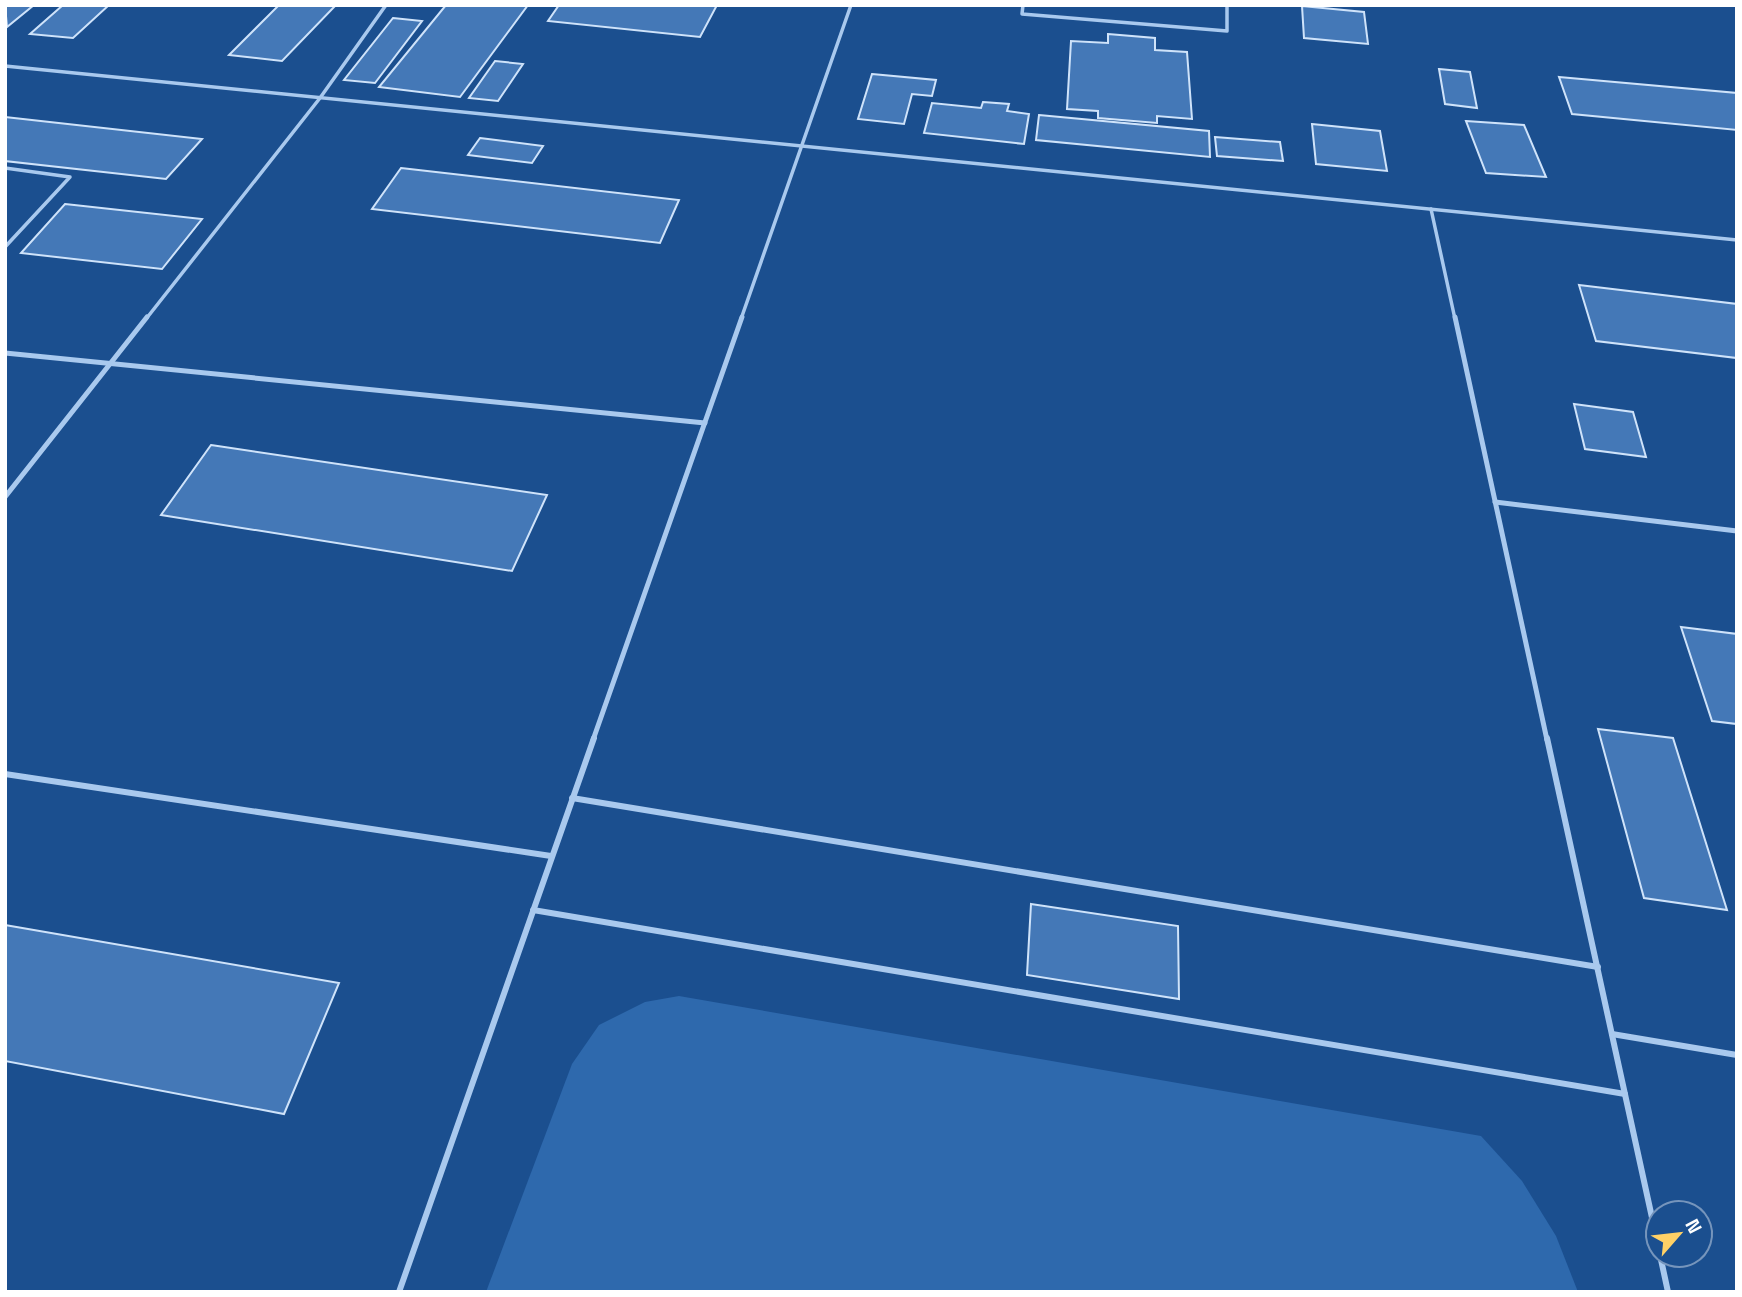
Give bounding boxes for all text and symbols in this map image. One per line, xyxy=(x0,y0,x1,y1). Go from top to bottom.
north arrow xyxy=(1644,1199,1714,1269)
text: N xyxy=(1680,1215,1708,1238)

